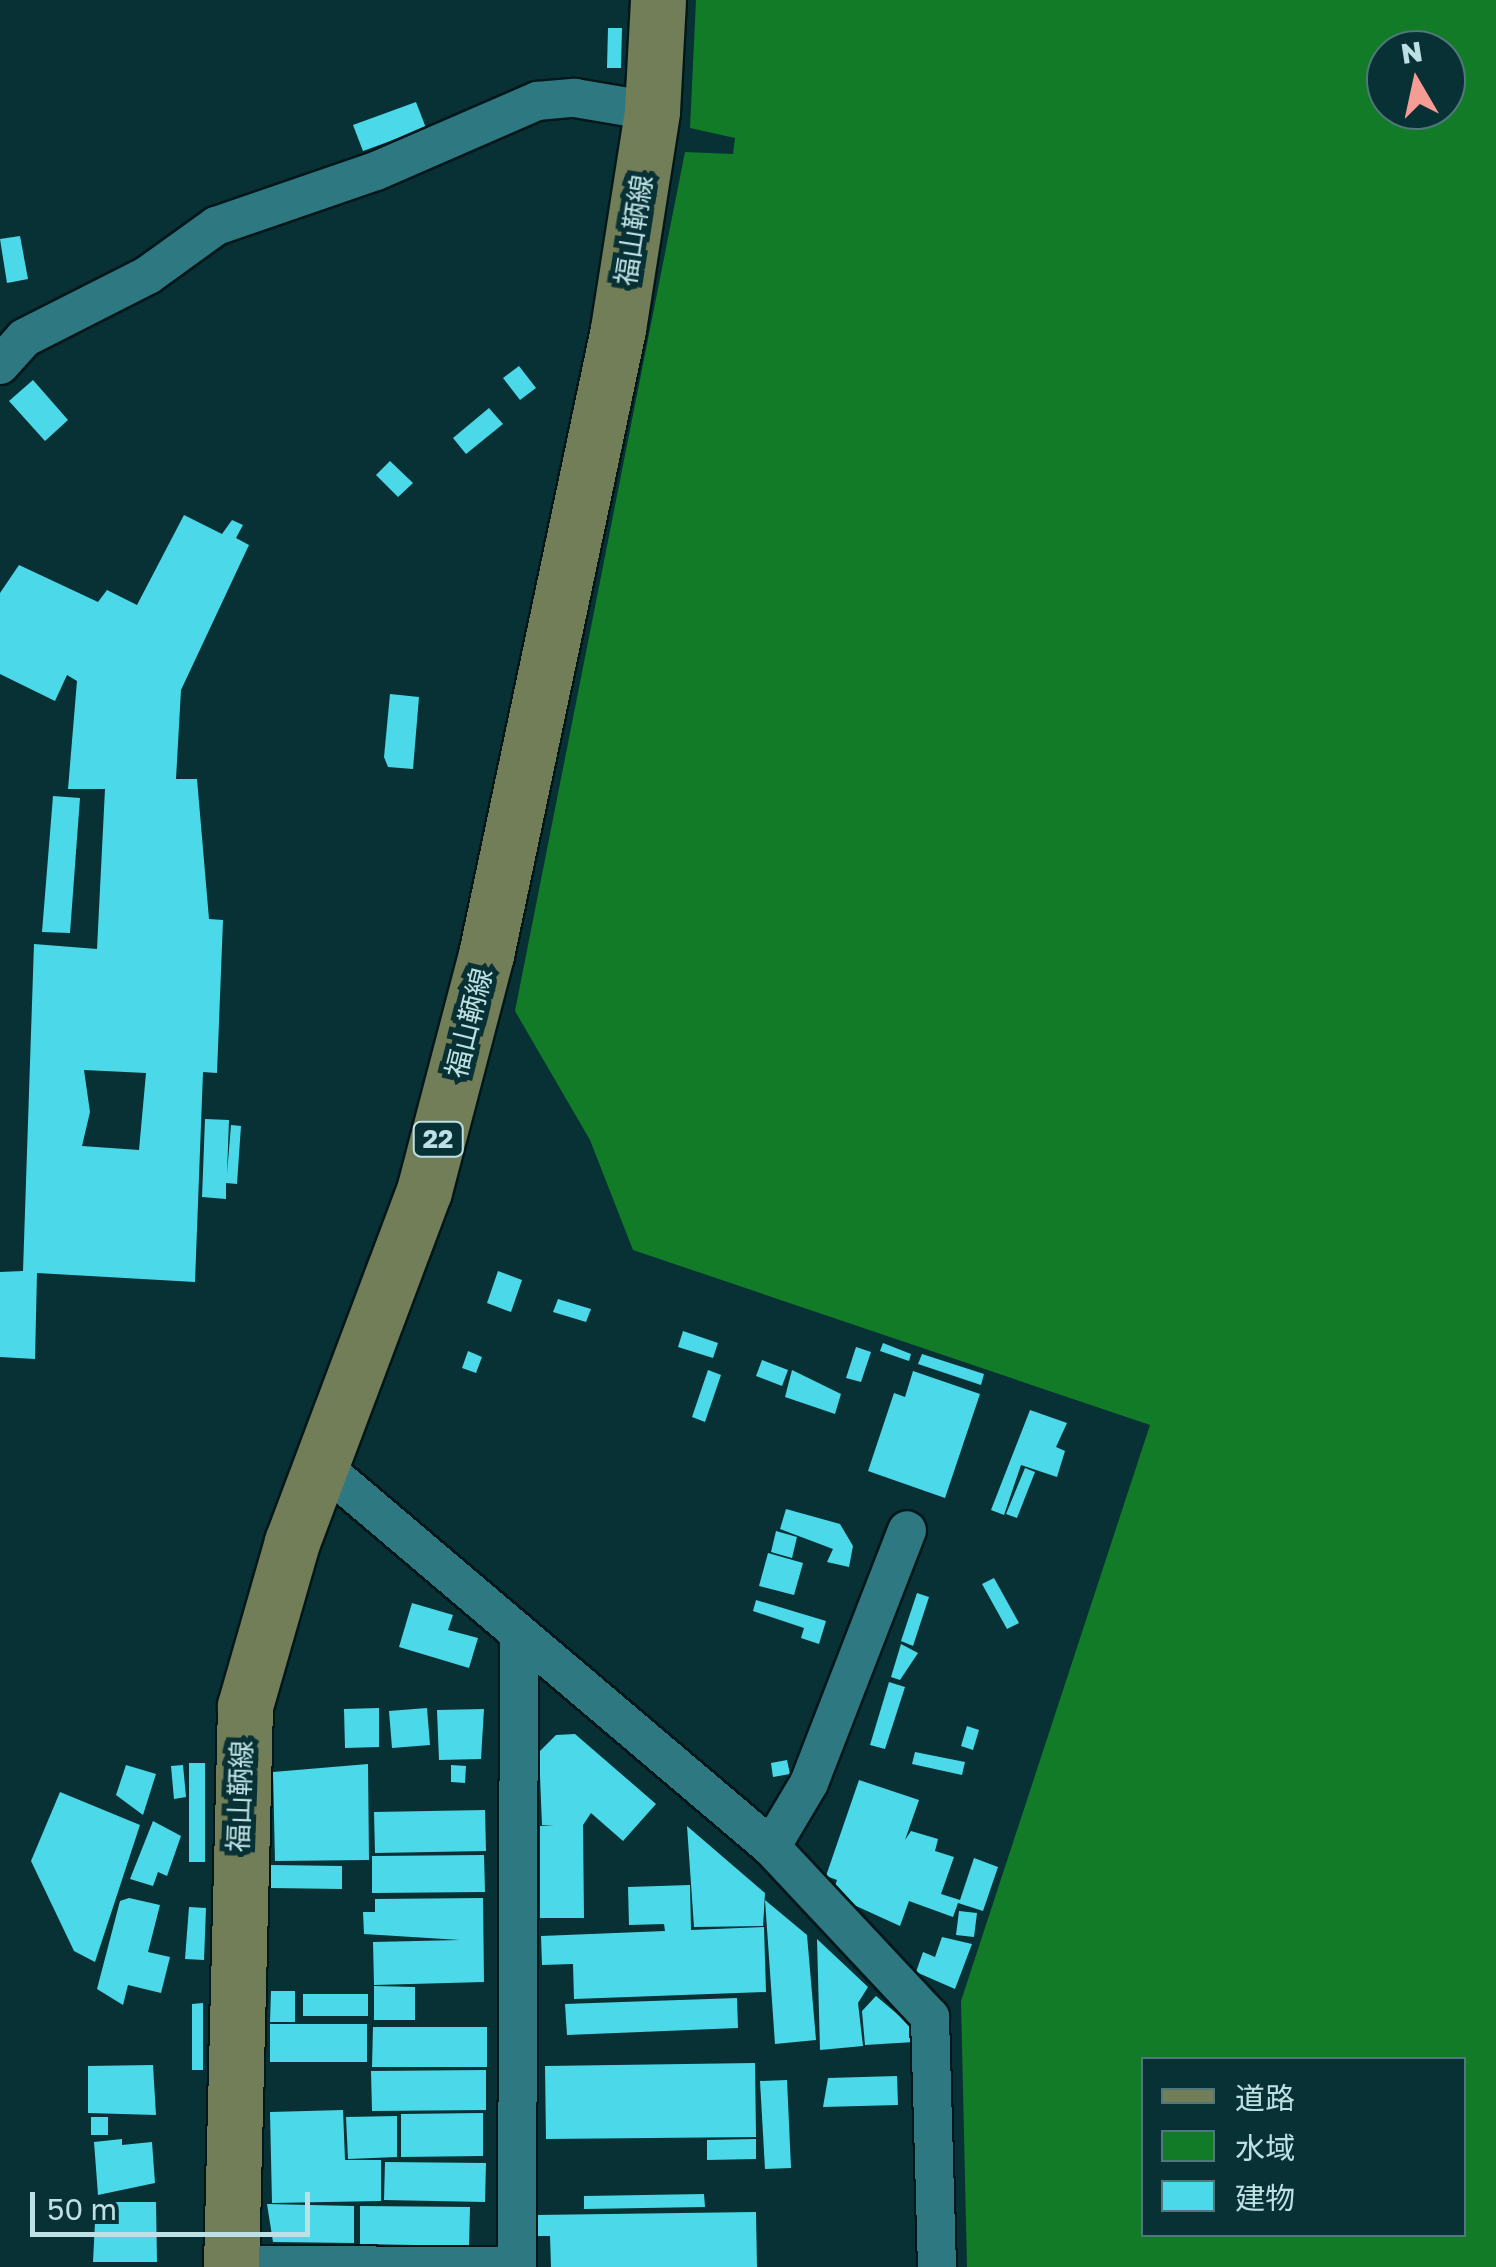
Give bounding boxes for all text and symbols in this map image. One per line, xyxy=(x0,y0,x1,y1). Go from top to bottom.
north arrow xyxy=(1366,30,1466,130)
text: N xyxy=(1398,34,1425,70)
street label: 福山鞆線 xyxy=(609,172,659,288)
street label: 福山鞆線 xyxy=(439,965,499,1081)
road number: 22 xyxy=(410,1119,466,1159)
street label: 福山鞆線 xyxy=(221,1739,259,1853)
legend xyxy=(1141,2057,1466,2237)
text: 道路 xyxy=(1235,2080,1295,2116)
text: 水域 xyxy=(1235,2130,1295,2166)
scale bar xyxy=(35,2172,315,2234)
text: 建物 xyxy=(1235,2180,1295,2216)
text: 50 m xyxy=(47,2191,117,2227)

